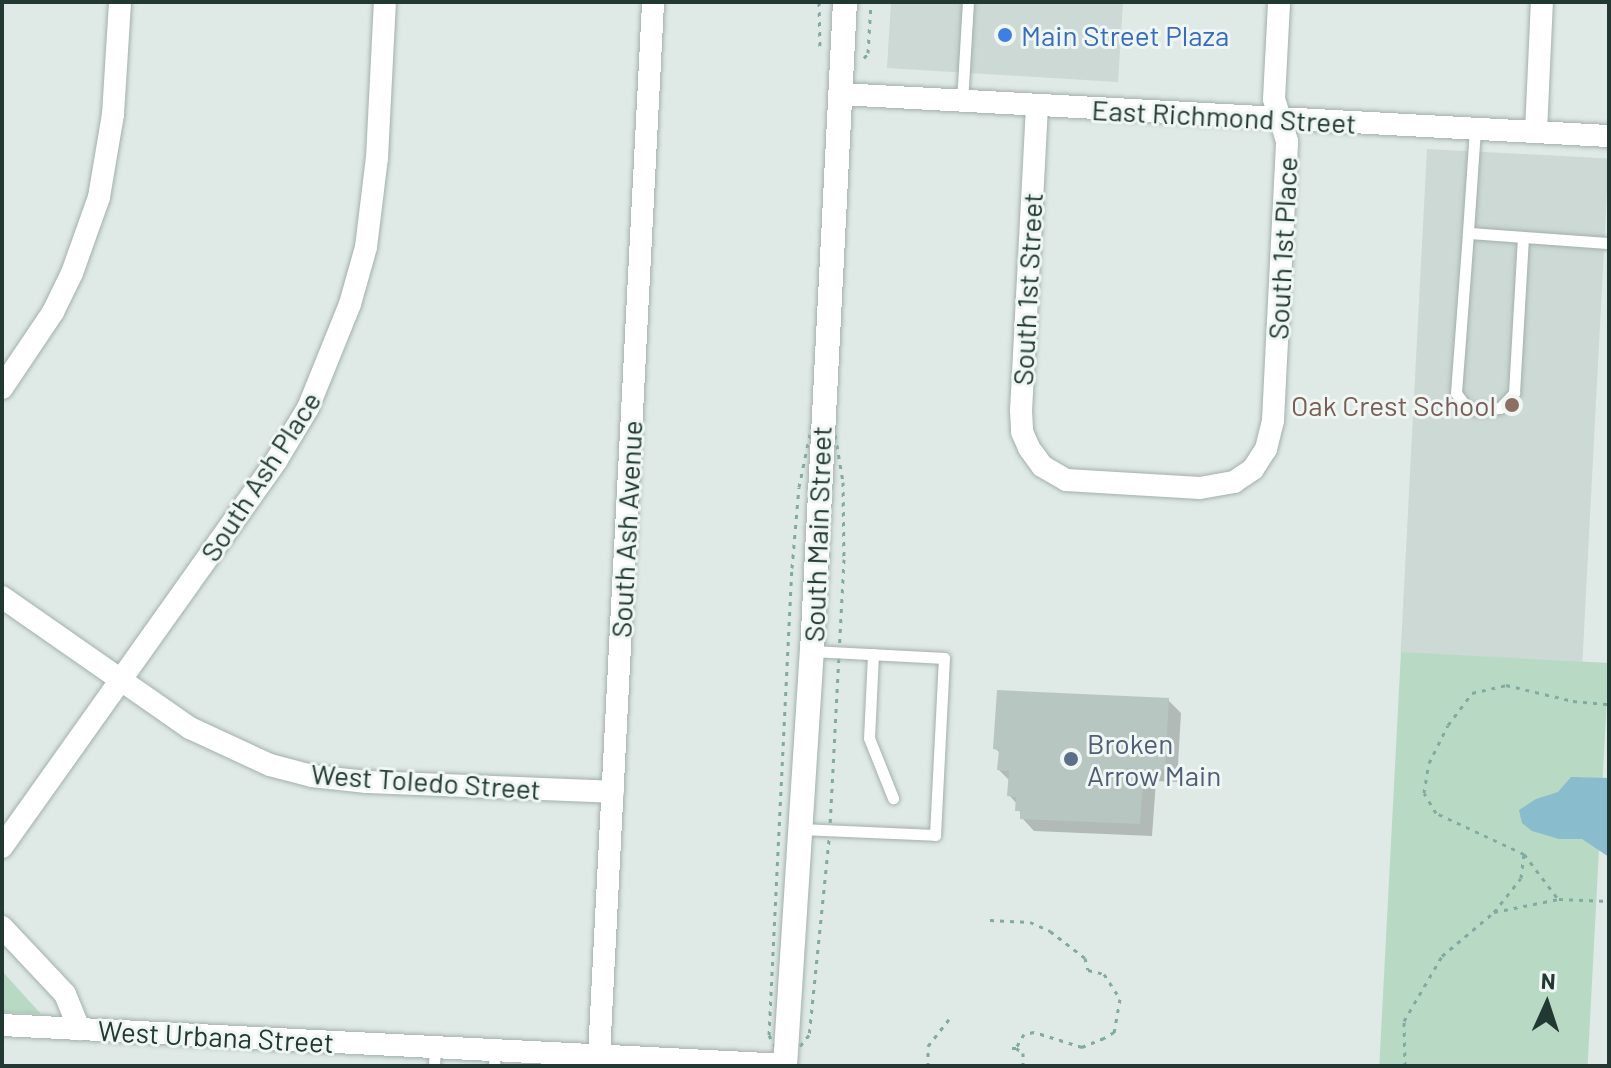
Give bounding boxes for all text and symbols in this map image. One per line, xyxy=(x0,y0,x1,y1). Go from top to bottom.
place label: Main Street Plaza xyxy=(1021,18,1229,52)
marker: Main Street Plaza xyxy=(996,26,1014,44)
street label: East Richmond Street xyxy=(1091,92,1357,140)
street label: South 1st Place xyxy=(1260,156,1304,340)
street label: South 1st Street xyxy=(1005,192,1049,386)
street label: South Ash Place xyxy=(193,385,327,567)
place label: Oak Crest School xyxy=(1291,388,1496,422)
marker: Oak Crest School xyxy=(1503,396,1521,414)
street label: South Ash Avenue xyxy=(604,419,648,639)
street label: South Main Street xyxy=(796,425,838,643)
place label: Broken Arrow Main xyxy=(1087,726,1221,792)
marker: Broken Arrow Main xyxy=(1062,750,1080,768)
street label: West Toledo Street xyxy=(310,756,542,806)
north arrow xyxy=(1507,964,1587,1044)
text: N xyxy=(1540,967,1556,993)
street label: West Urbana Street xyxy=(97,1013,335,1059)

